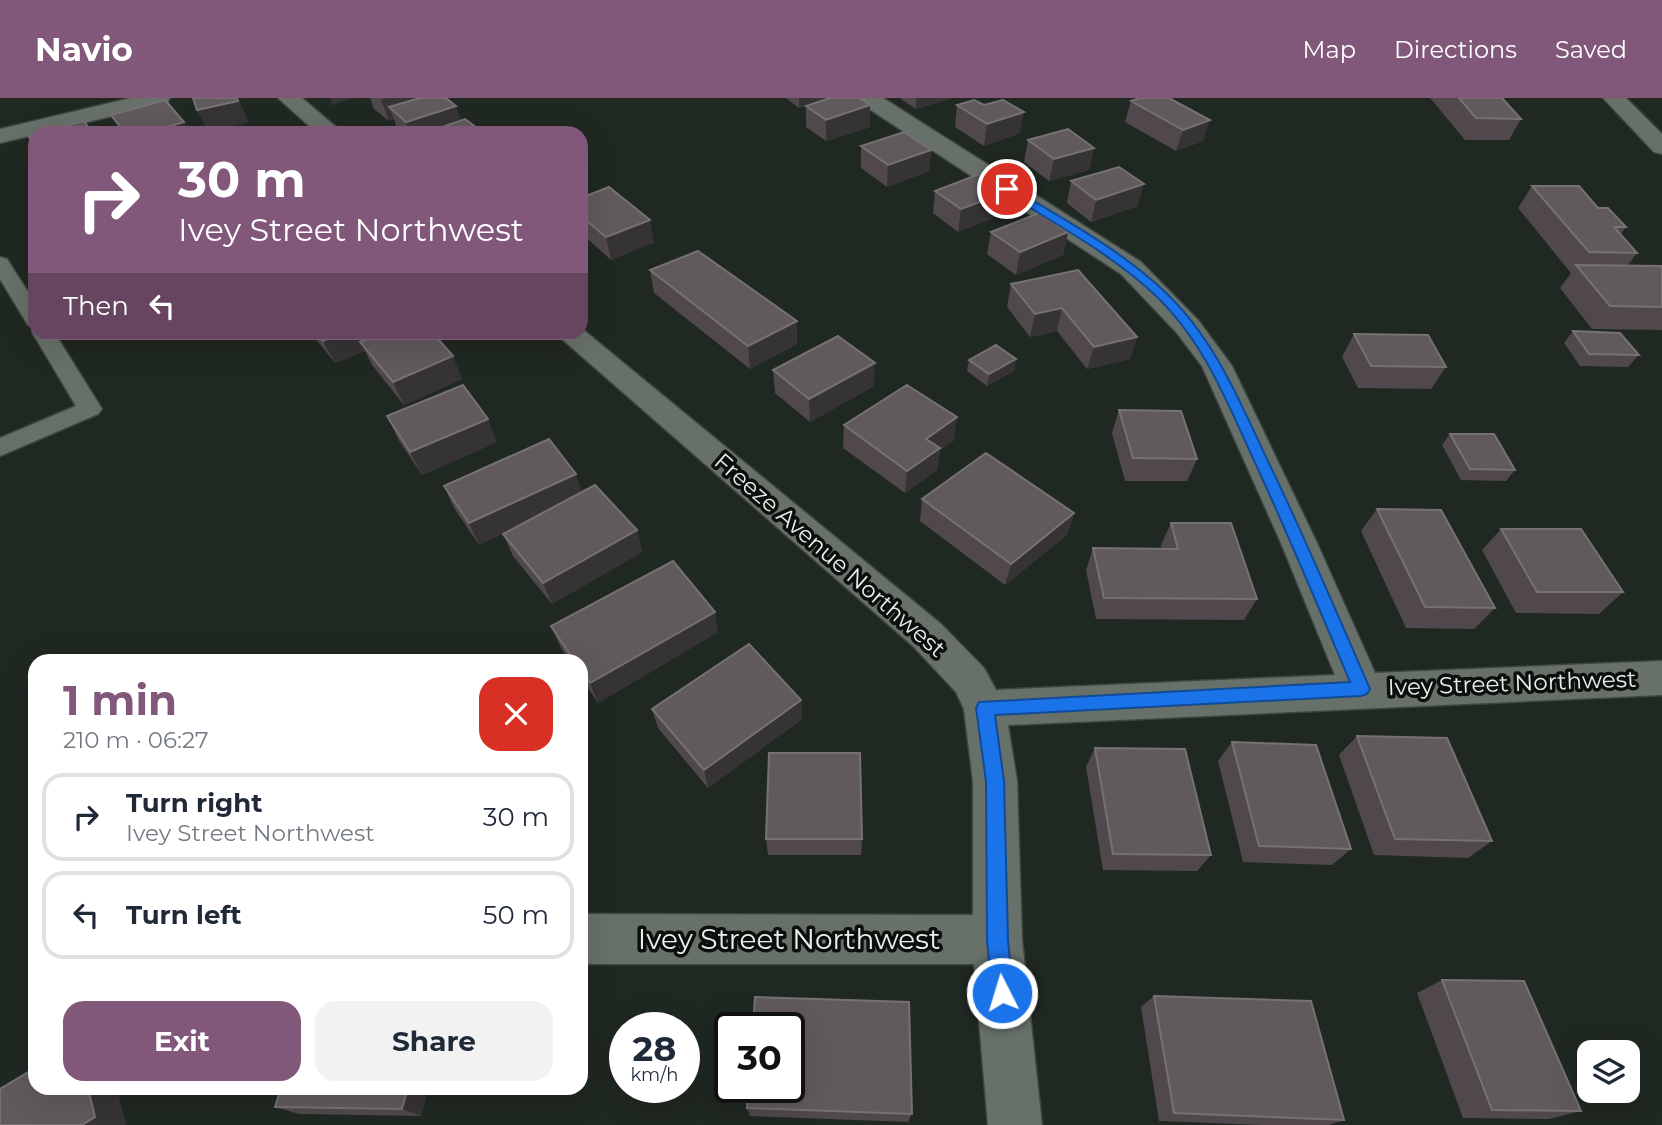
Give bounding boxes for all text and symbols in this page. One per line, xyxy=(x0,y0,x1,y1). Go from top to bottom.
text: Navio xyxy=(35,29,133,69)
text: Map xyxy=(1303,35,1356,64)
text: Directions xyxy=(1394,35,1517,64)
text: Saved xyxy=(1555,35,1627,64)
text: 30 m xyxy=(178,150,306,209)
icon: right xyxy=(63,154,154,245)
pin xyxy=(977,159,1037,219)
icon: arrive xyxy=(988,170,1026,208)
text: Ivey Street Northwest xyxy=(178,210,524,249)
icon: left xyxy=(143,287,181,325)
text: Then xyxy=(63,290,129,322)
street label: Freeze Avenue Northwest xyxy=(709,447,951,663)
street label: Ivey Street Northwest xyxy=(1387,665,1637,701)
text: 1 min xyxy=(63,674,177,726)
button: close xyxy=(479,677,553,751)
text: 210 m · 06:27 xyxy=(63,726,209,754)
text: Turn right xyxy=(126,787,262,819)
icon: right xyxy=(67,798,105,836)
text: 30 m xyxy=(483,801,549,833)
text: Ivey Street Northwest xyxy=(126,819,375,847)
icon: left xyxy=(67,896,105,934)
text: Turn left xyxy=(126,899,242,931)
text: 50 m xyxy=(483,899,549,931)
street label: Ivey Street Northwest xyxy=(638,922,940,956)
position arrow xyxy=(965,956,1039,1030)
button: Exit xyxy=(63,1001,301,1081)
button: Share xyxy=(315,1001,553,1081)
speed limit sign: 30 xyxy=(714,1012,805,1103)
text: 28 xyxy=(633,1027,676,1070)
map controls xyxy=(1577,1040,1640,1103)
button: layers xyxy=(1577,1040,1640,1103)
text: km/h xyxy=(630,1064,679,1086)

